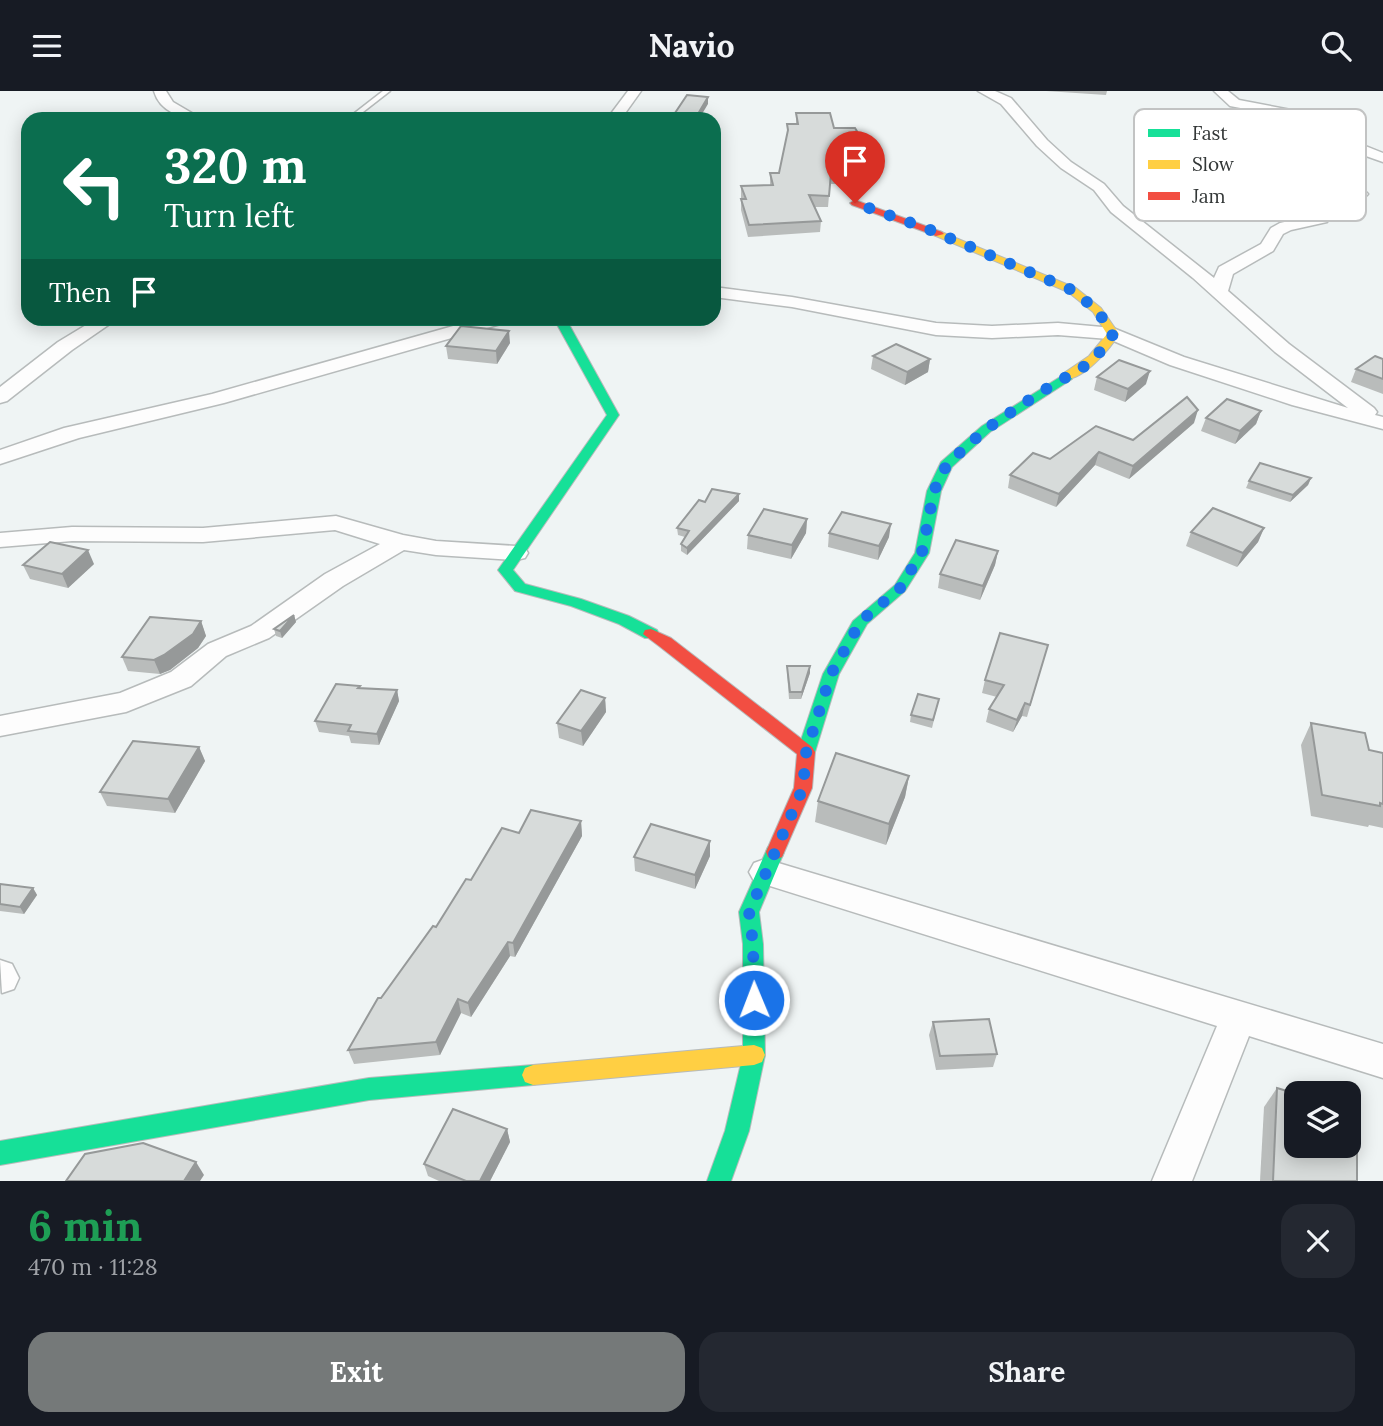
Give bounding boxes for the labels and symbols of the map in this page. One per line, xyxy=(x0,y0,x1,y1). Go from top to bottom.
legend xyxy=(1134,109,1366,221)
text: Fast xyxy=(1192,121,1228,145)
pin xyxy=(825,131,885,203)
text: Slow xyxy=(1192,152,1235,176)
text: Jam xyxy=(1191,184,1226,208)
position arrow xyxy=(717,963,791,1037)

